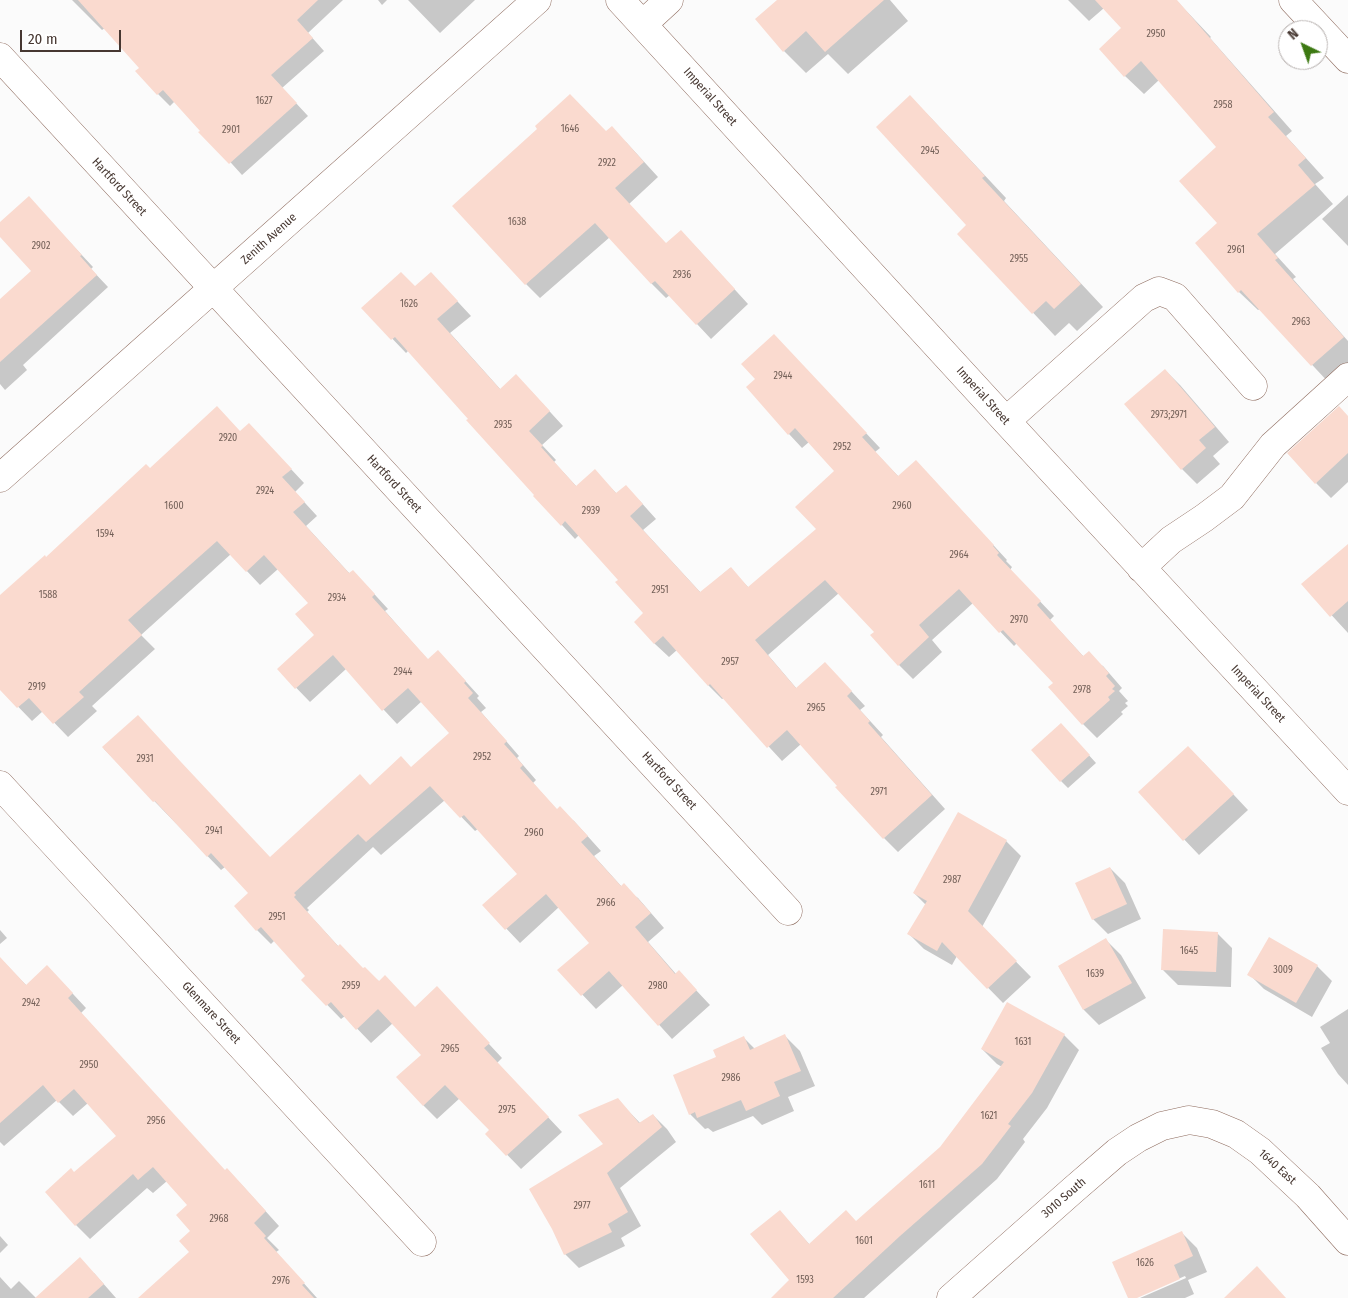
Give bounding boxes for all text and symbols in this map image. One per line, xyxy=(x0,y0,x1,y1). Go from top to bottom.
scale bar xyxy=(22,20,124,52)
north arrow xyxy=(1278,20,1328,70)
text: N xyxy=(1284,25,1302,43)
house number: 2950 xyxy=(1147,28,1165,40)
text: 20 m xyxy=(28,30,58,48)
street label: Imperial Street xyxy=(680,65,740,129)
house number: 1627 xyxy=(255,95,273,107)
house number: 2958 xyxy=(1214,99,1232,111)
house number: 1646 xyxy=(561,123,579,135)
house number: 2901 xyxy=(222,124,240,136)
house number: 2945 xyxy=(921,145,939,157)
street label: Hartford Street xyxy=(89,155,149,219)
house number: 2922 xyxy=(598,157,616,169)
street label: Zenith Avenue xyxy=(238,210,300,268)
house number: 1638 xyxy=(508,216,526,228)
house number: 2902 xyxy=(32,240,50,252)
house number: 2961 xyxy=(1227,244,1245,256)
house number: 2955 xyxy=(1010,253,1028,265)
house number: 2936 xyxy=(673,269,691,281)
house number: 1626 xyxy=(400,298,418,310)
house number: 2963 xyxy=(1292,316,1310,328)
street label: Imperial Street xyxy=(953,364,1013,428)
house number: 2944 xyxy=(774,370,792,382)
house number: 2973;2971 xyxy=(1151,409,1187,421)
house number: 2935 xyxy=(494,419,512,431)
house number: 2920 xyxy=(219,432,237,444)
house number: 2952 xyxy=(833,441,851,453)
street label: Hartford Street xyxy=(364,452,424,516)
house number: 2924 xyxy=(256,485,274,497)
house number: 1600 xyxy=(164,500,184,512)
house number: 2960 xyxy=(892,500,912,512)
house number: 2939 xyxy=(582,505,600,517)
house number: 1594 xyxy=(96,528,114,540)
house number: 2964 xyxy=(950,549,968,561)
house number: 2951 xyxy=(651,584,669,596)
house number: 1588 xyxy=(39,589,57,601)
house number: 2934 xyxy=(328,592,346,604)
house number: 2970 xyxy=(1010,614,1028,626)
house number: 2957 xyxy=(721,656,739,668)
street label: Imperial Street xyxy=(1228,662,1288,726)
house number: 2944 xyxy=(394,666,412,678)
house number: 2919 xyxy=(28,681,46,693)
house number: 2978 xyxy=(1073,684,1091,696)
house number: 2965 xyxy=(807,702,825,714)
street label: Hartford Street xyxy=(639,749,699,813)
house number: 2952 xyxy=(473,751,491,763)
house number: 2931 xyxy=(136,753,154,765)
house number: 2971 xyxy=(871,786,887,798)
house number: 2941 xyxy=(205,825,223,837)
house number: 2960 xyxy=(524,827,544,839)
house number: 2987 xyxy=(943,874,961,886)
house number: 2966 xyxy=(596,897,616,909)
house number: 2951 xyxy=(268,911,286,923)
house number: 1645 xyxy=(1180,945,1198,957)
house number: 3009 xyxy=(1273,964,1293,976)
house number: 1639 xyxy=(1086,968,1104,980)
street label: Glenmare Street xyxy=(179,979,243,1047)
house number: 2959 xyxy=(342,980,360,992)
house number: 2980 xyxy=(648,980,668,992)
house number: 2942 xyxy=(22,997,40,1009)
house number: 1631 xyxy=(1015,1036,1031,1048)
house number: 2965 xyxy=(441,1043,459,1055)
house number: 2950 xyxy=(80,1059,98,1071)
house number: 2986 xyxy=(721,1072,741,1084)
house number: 2975 xyxy=(498,1104,516,1116)
house number: 1621 xyxy=(981,1110,997,1122)
house number: 2956 xyxy=(147,1115,165,1127)
street label: 1640 East xyxy=(1255,1146,1299,1188)
street label: 3010 South xyxy=(1039,1175,1089,1221)
house number: 1611 xyxy=(919,1179,935,1191)
house number: 2977 xyxy=(573,1200,591,1212)
house number: 2968 xyxy=(209,1213,229,1225)
house number: 1601 xyxy=(855,1235,873,1247)
house number: 1626 xyxy=(1136,1257,1154,1269)
house number: 1593 xyxy=(796,1274,814,1286)
house number: 2976 xyxy=(272,1275,290,1287)

